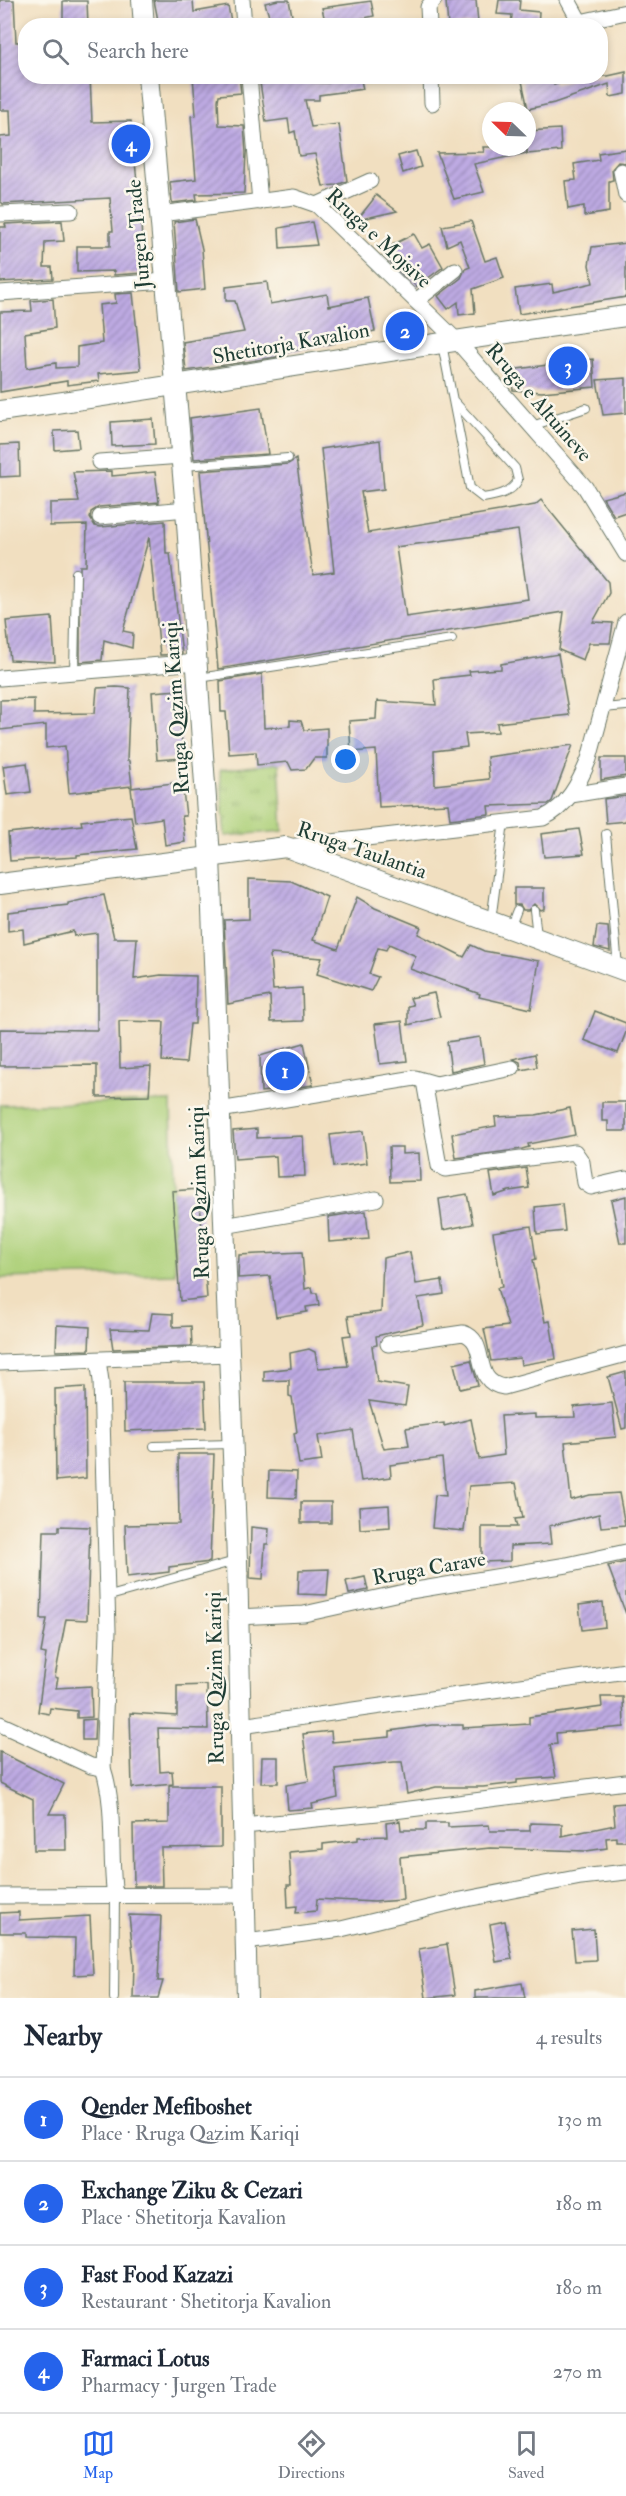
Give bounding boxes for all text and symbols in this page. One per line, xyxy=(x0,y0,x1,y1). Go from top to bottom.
search box xyxy=(18,18,608,84)
icon: search xyxy=(39,35,72,68)
text: Search here xyxy=(87,37,189,65)
north arrow xyxy=(482,102,536,156)
pin: 4 xyxy=(112,122,150,166)
street label: Jurgen Trade xyxy=(120,178,157,291)
street label: Rruga e Mojsive xyxy=(320,182,438,295)
pin: 2 xyxy=(386,308,424,354)
street label: Shetitorja Kavalion xyxy=(211,316,372,371)
street label: Rruga e Altuineve xyxy=(479,337,598,468)
pin: 3 xyxy=(548,344,588,388)
street label: Rruga Qazim Kariqi xyxy=(157,620,196,795)
your location xyxy=(331,745,360,774)
street label: Rruga Taulantia xyxy=(293,816,431,885)
pin: 1 xyxy=(266,1048,304,1094)
street label: Rruga Qazim Kariqi xyxy=(183,1106,216,1280)
street label: Rruga Carave xyxy=(370,1545,488,1592)
street label: Rruga Qazim Kariqi xyxy=(200,1591,231,1765)
text: Nearby xyxy=(24,2021,102,2053)
text: 4 results xyxy=(536,2025,602,2050)
text: Qender Mefiboshet xyxy=(81,2093,252,2121)
text: 1 xyxy=(40,2107,47,2132)
text: 130 m xyxy=(557,2107,602,2132)
text: Place · Rruga Qazim Kariqi xyxy=(81,2121,300,2146)
text: Exchange Ziku & Cezari xyxy=(81,2177,303,2205)
text: 2 xyxy=(38,2191,49,2216)
text: 180 m xyxy=(555,2191,602,2216)
text: Place · Shetitorja Kavalion xyxy=(81,2205,286,2230)
text: Fast Food Kazazi xyxy=(81,2261,233,2289)
text: 3 xyxy=(40,2275,47,2300)
text: 180 m xyxy=(555,2275,602,2300)
text: Restaurant · Shetitorja Kavalion xyxy=(81,2289,331,2314)
text: Farmaci Lotus xyxy=(81,2345,210,2373)
text: 4 xyxy=(38,2359,49,2384)
text: 270 m xyxy=(553,2359,602,2384)
text: Pharmacy · Jurgen Trade xyxy=(81,2373,277,2398)
tab: Map xyxy=(82,2427,115,2483)
tab: Directions xyxy=(278,2427,345,2483)
tab: Saved xyxy=(508,2427,544,2483)

